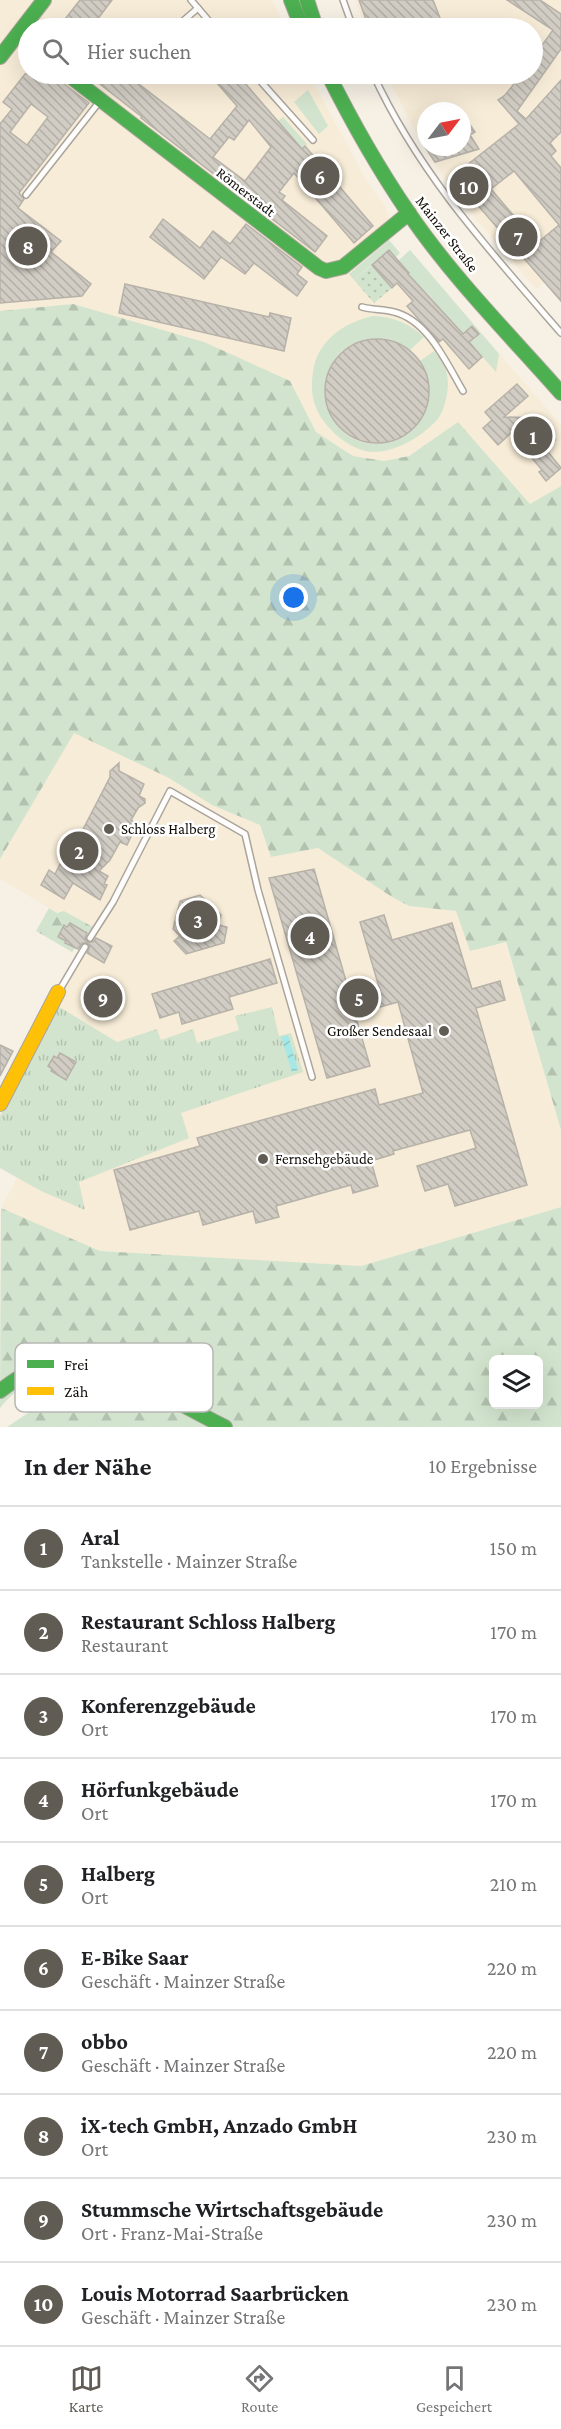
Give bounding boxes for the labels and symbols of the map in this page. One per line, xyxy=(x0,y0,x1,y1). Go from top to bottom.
north arrow xyxy=(417,102,471,156)
pin: 6 xyxy=(300,154,340,198)
street label: Römerstadt xyxy=(213,164,279,220)
pin: 10 xyxy=(450,164,488,208)
street label: Mainzer Straße xyxy=(413,193,482,275)
pin: 7 xyxy=(498,214,538,260)
pin: 8 xyxy=(9,224,48,268)
pin: 1 xyxy=(514,414,552,458)
your location xyxy=(279,583,308,612)
place label: Schloss Halberg xyxy=(121,821,216,838)
marker: Schloss Halberg xyxy=(102,822,116,836)
pin: 2 xyxy=(60,828,98,874)
pin: 3 xyxy=(178,898,218,942)
pin: 4 xyxy=(290,914,330,958)
pin: 9 xyxy=(84,976,122,1020)
pin: 5 xyxy=(340,976,378,1020)
place label: Großer Sendesaal xyxy=(327,1023,432,1039)
marker: Großer Sendesaal xyxy=(437,1024,451,1038)
place label: Fernsehgebäude xyxy=(275,1151,374,1168)
marker: Fernsehgebäude xyxy=(256,1152,270,1166)
legend xyxy=(15,1343,213,1412)
text: Frei xyxy=(64,1356,88,1373)
text: Zäh xyxy=(64,1383,89,1400)

